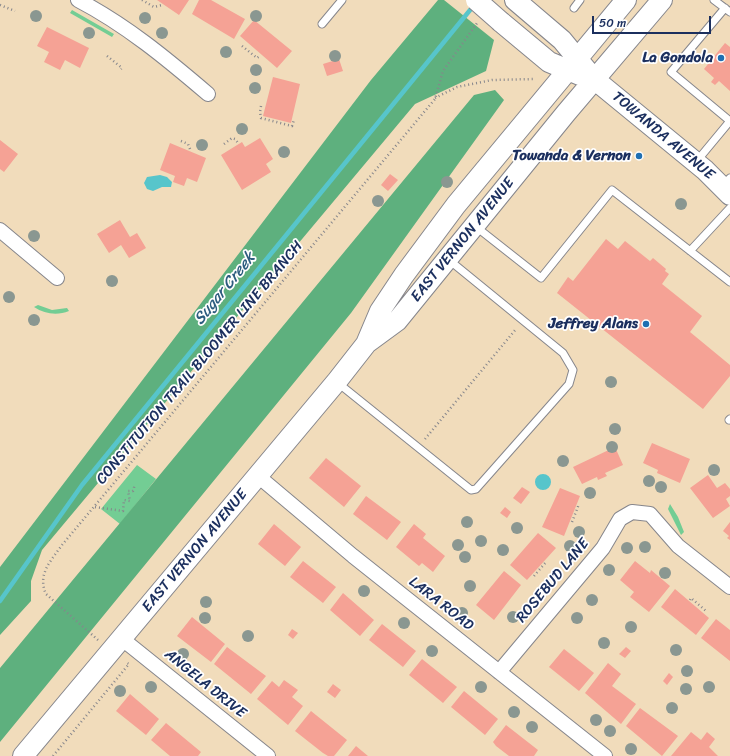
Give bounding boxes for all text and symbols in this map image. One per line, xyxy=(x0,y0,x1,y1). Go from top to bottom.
scale bar xyxy=(594,8,713,34)
text: 50 m xyxy=(599,12,626,34)
place label: La Gondola xyxy=(642,49,713,67)
marker: La Gondola xyxy=(716,53,726,63)
street label: TOWANDA AVENUE xyxy=(608,88,718,184)
place label: Towanda & Vernon xyxy=(512,147,631,165)
marker: Towanda & Vernon xyxy=(634,151,644,161)
street label: EAST VERNON AVENUE xyxy=(407,174,519,306)
street label: CONSTITUTION TRAIL BLOOMER LINE BRANCH xyxy=(93,238,307,488)
water label: Sugar Creek xyxy=(190,249,260,329)
place label: Jeffrey Alans xyxy=(549,315,638,333)
marker: Jeffrey Alans xyxy=(641,319,651,329)
street label: EAST VERNON AVENUE xyxy=(138,486,252,616)
street label: ROSEBUD LANE xyxy=(513,535,593,627)
street label: LARA ROAD xyxy=(405,573,477,635)
street label: ANGELA DRIVE xyxy=(161,646,249,722)

